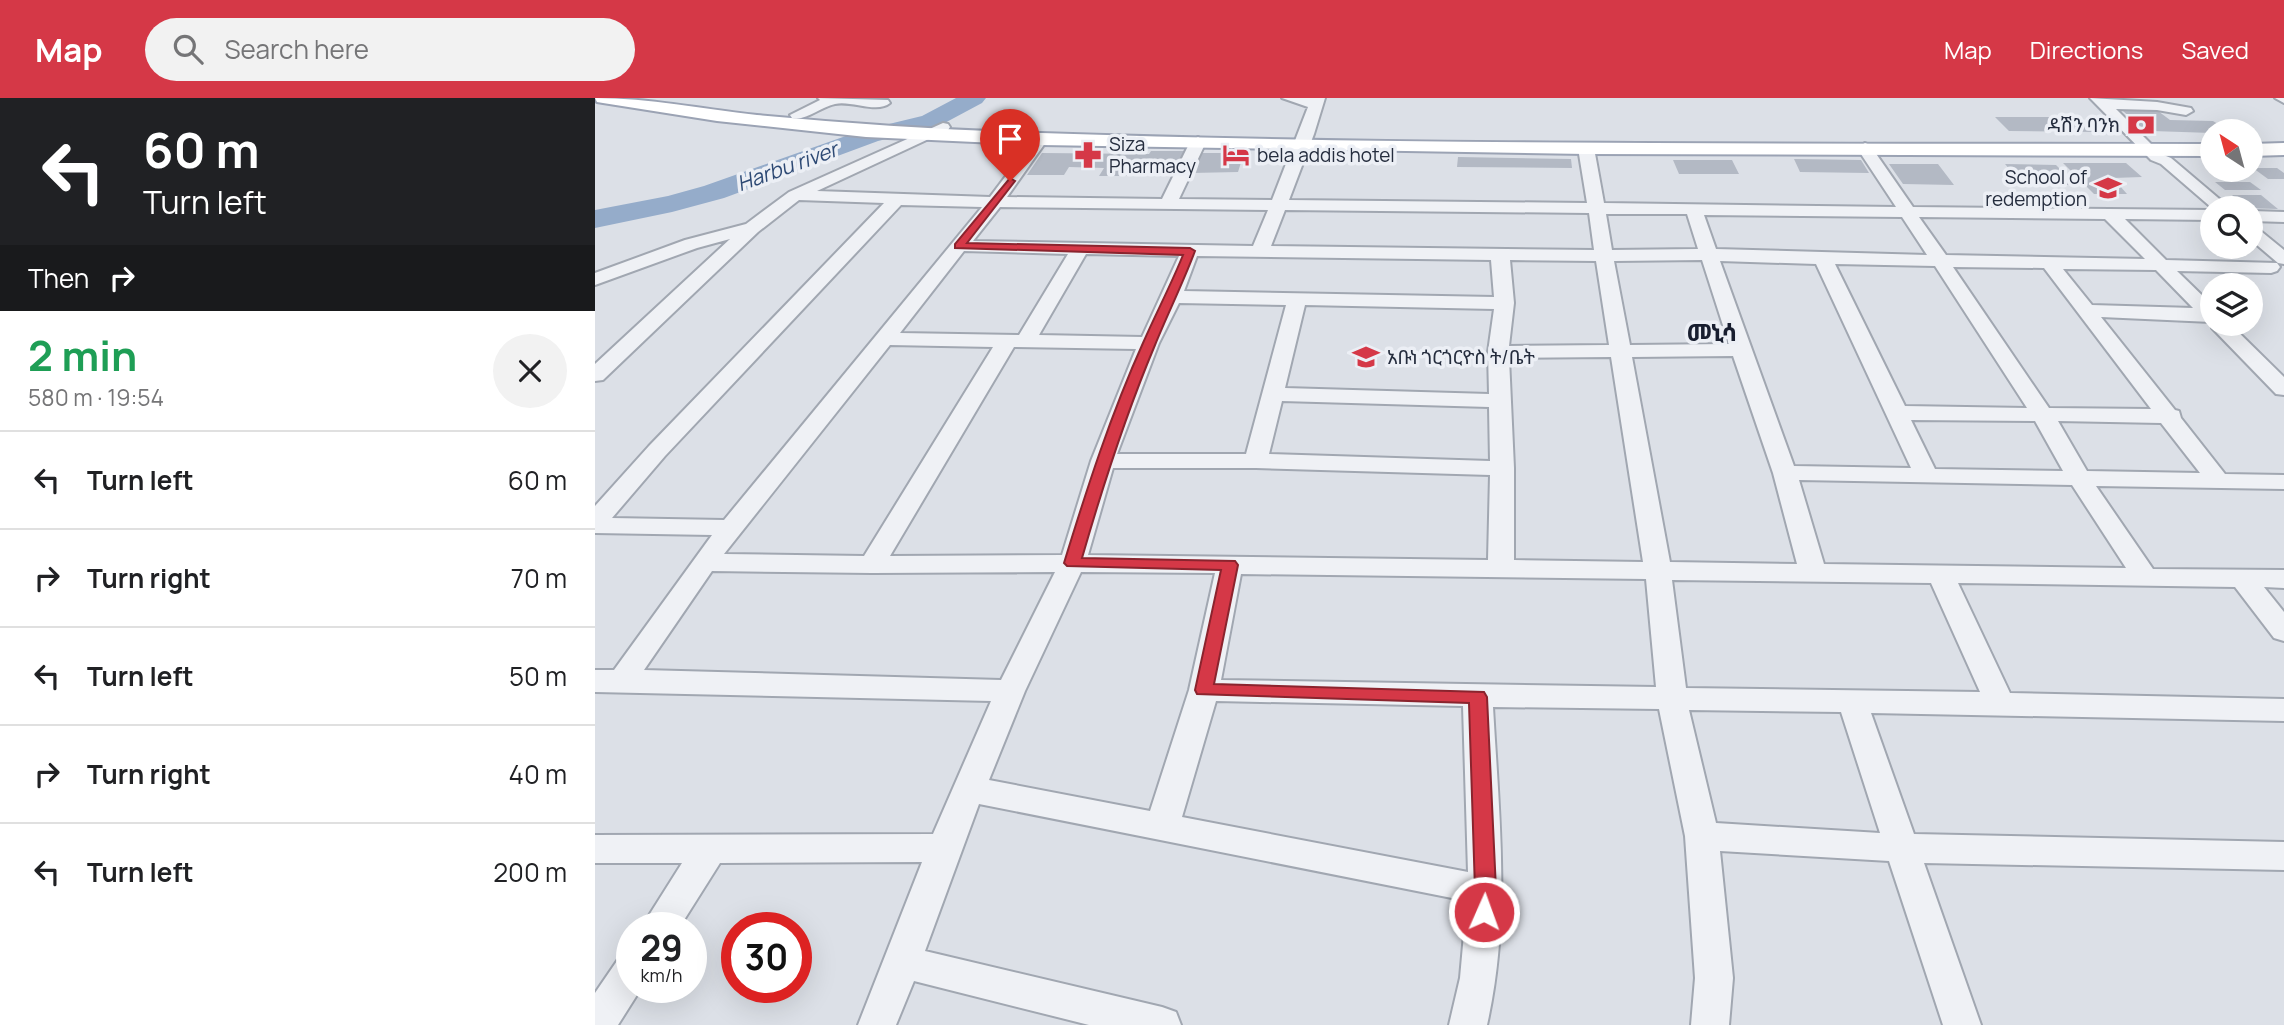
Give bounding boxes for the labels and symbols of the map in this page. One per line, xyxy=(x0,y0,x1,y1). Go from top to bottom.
pin xyxy=(980,109,1040,181)
bank icon: ዳሽን ባንክ xyxy=(2126,110,2156,140)
place label: ዳሽን ባንክ xyxy=(2048,112,2120,138)
north arrow xyxy=(2200,119,2263,182)
place label: Siza Pharmacy xyxy=(1109,131,1196,179)
water label: Harbu river xyxy=(733,134,844,197)
pharmacy icon: Siza Pharmacy xyxy=(1073,140,1103,170)
hotel icon: bela addis hotel xyxy=(1221,140,1251,170)
place label: bela addis hotel xyxy=(1257,142,1395,168)
place label: School of redemption xyxy=(1985,164,2087,212)
school or university icon: School of redemption xyxy=(2093,173,2123,203)
district label: መኒሳ xyxy=(1687,315,1737,348)
school or university icon: አቡነ ጎርጎርዮስ ት/ቤት xyxy=(1351,342,1381,372)
place label: አቡነ ጎርጎርዮስ ት/ቤት xyxy=(1387,344,1535,370)
position arrow xyxy=(1447,875,1521,949)
speed limit sign: 30 xyxy=(721,912,812,1003)

